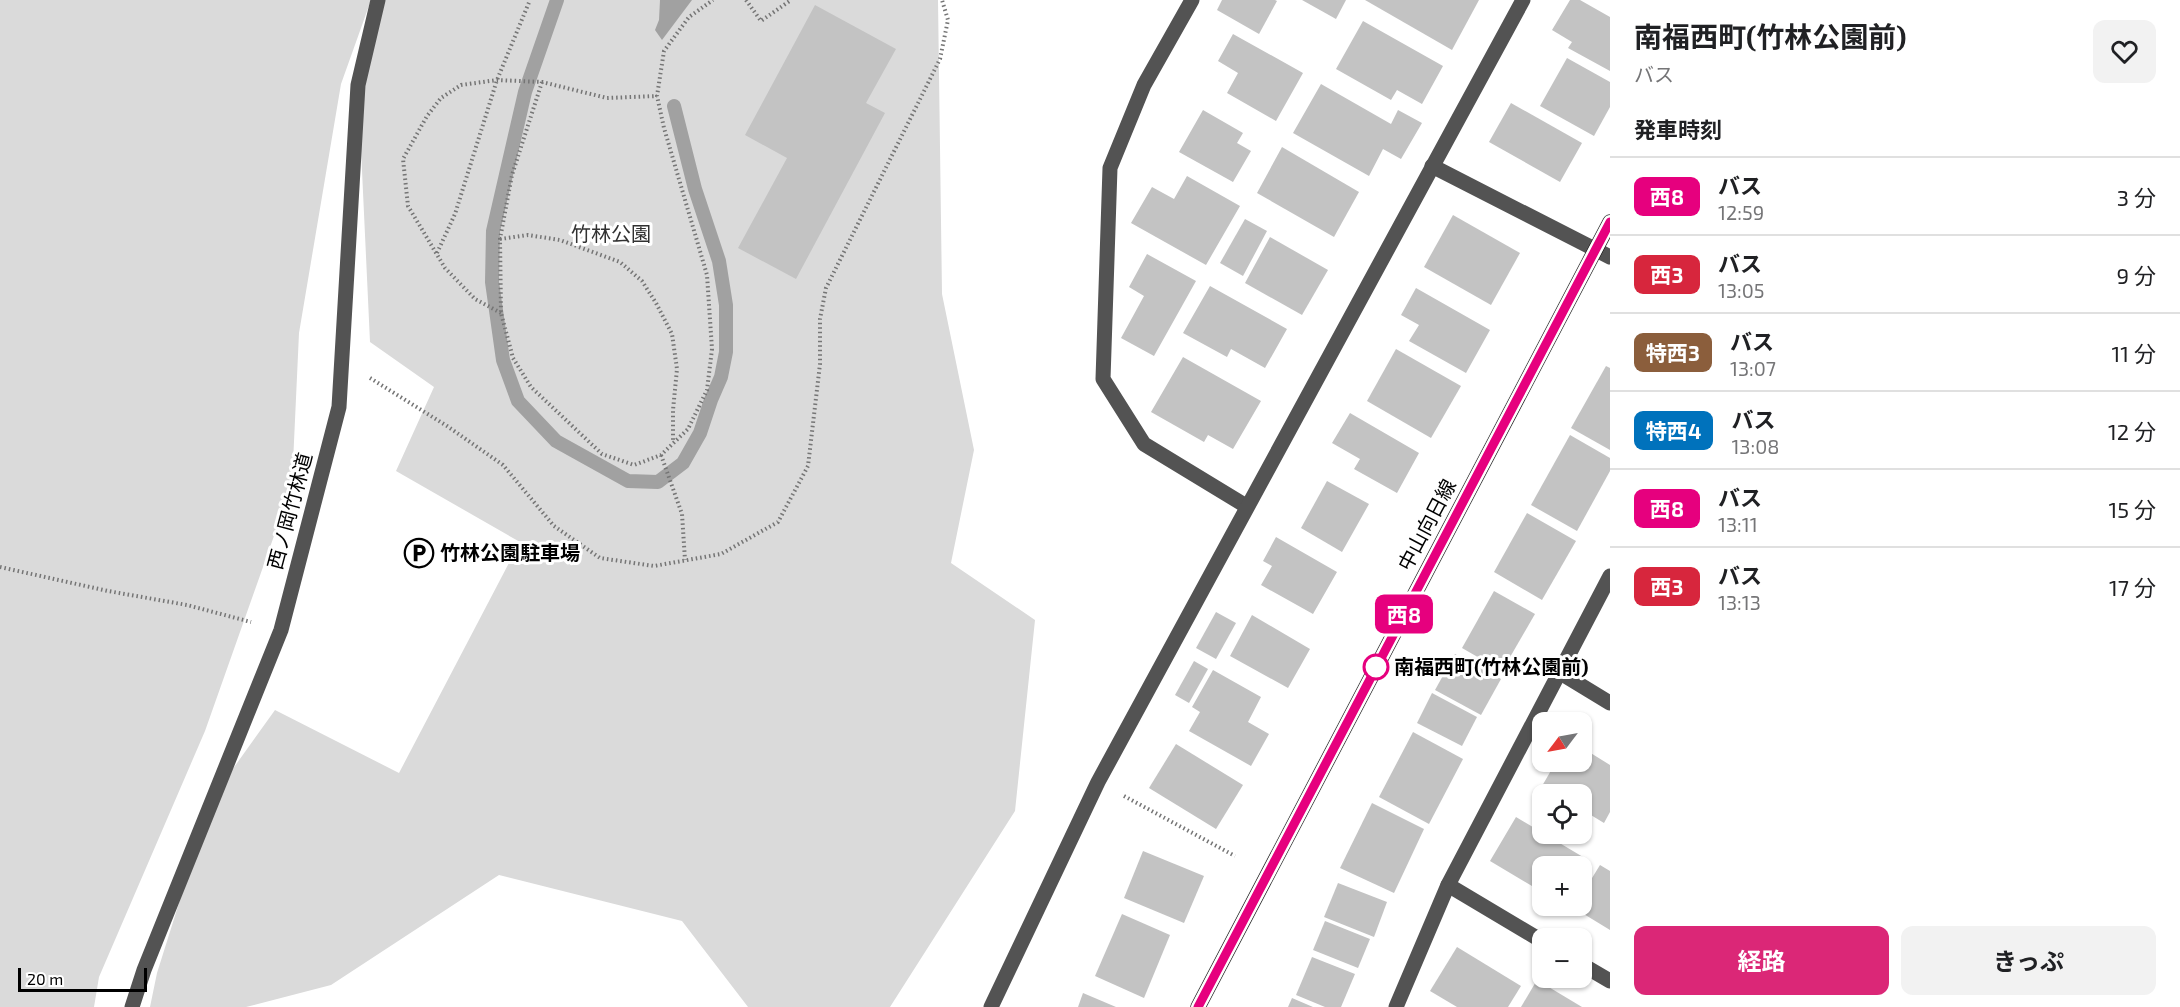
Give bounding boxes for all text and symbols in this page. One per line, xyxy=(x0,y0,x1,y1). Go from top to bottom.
text: 南福西町(竹林公園前) xyxy=(1634,19,1907,53)
button: heart xyxy=(2093,20,2156,83)
text: バス xyxy=(1634,62,1674,86)
text: 発車時刻 xyxy=(1634,116,1722,142)
text: バス xyxy=(1718,172,1762,198)
text: 西8 xyxy=(1650,184,1684,209)
text: 3 分 xyxy=(2117,184,2156,210)
text: 12:59 xyxy=(1718,200,1764,224)
park label: 竹林公園 xyxy=(571,221,651,245)
text: バス xyxy=(1718,250,1762,276)
text: 西3 xyxy=(1651,262,1683,287)
text: 9 分 xyxy=(2117,262,2156,288)
text: 13:05 xyxy=(1718,278,1765,302)
text: バス xyxy=(1730,328,1774,354)
text: 特西3 xyxy=(1646,340,1700,365)
text: 11 分 xyxy=(2112,340,2156,366)
text: 13:07 xyxy=(1730,356,1776,380)
text: バス xyxy=(1731,406,1775,432)
text: 特西4 xyxy=(1646,418,1701,443)
text: 12 分 xyxy=(2108,418,2156,444)
text: 13:08 xyxy=(1731,434,1779,458)
street label: 西ノ岡竹林道 xyxy=(262,450,316,572)
street label: 中山向日線 xyxy=(1392,475,1460,574)
text: バス xyxy=(1718,484,1762,510)
text: 西8 xyxy=(1650,496,1684,521)
text: 15 分 xyxy=(2109,496,2156,522)
text: 13:11 xyxy=(1718,512,1758,536)
parking icon: 竹林公園駐車場 xyxy=(403,537,435,569)
place label: 竹林公園駐車場 xyxy=(440,540,580,564)
text: バス xyxy=(1718,562,1762,588)
text: 西3 xyxy=(1651,574,1683,599)
text: 17 分 xyxy=(2109,574,2156,600)
text: 13:13 xyxy=(1718,590,1761,614)
line badge: 西8 xyxy=(1377,594,1431,634)
text: 西8 xyxy=(1387,602,1421,627)
marker: 南福西町(竹林公園前) xyxy=(1363,654,1389,680)
place label: 南福西町(竹林公園前) xyxy=(1394,654,1589,678)
north arrow xyxy=(1532,712,1592,772)
map controls xyxy=(1532,712,1592,988)
button: locate xyxy=(1532,784,1592,844)
button: + xyxy=(1532,856,1592,916)
button: 経路 xyxy=(1634,926,1889,995)
button: きっぷ xyxy=(1901,926,2156,995)
button: − xyxy=(1532,928,1592,988)
scale bar xyxy=(18,965,147,992)
text: 20 m xyxy=(27,969,63,988)

